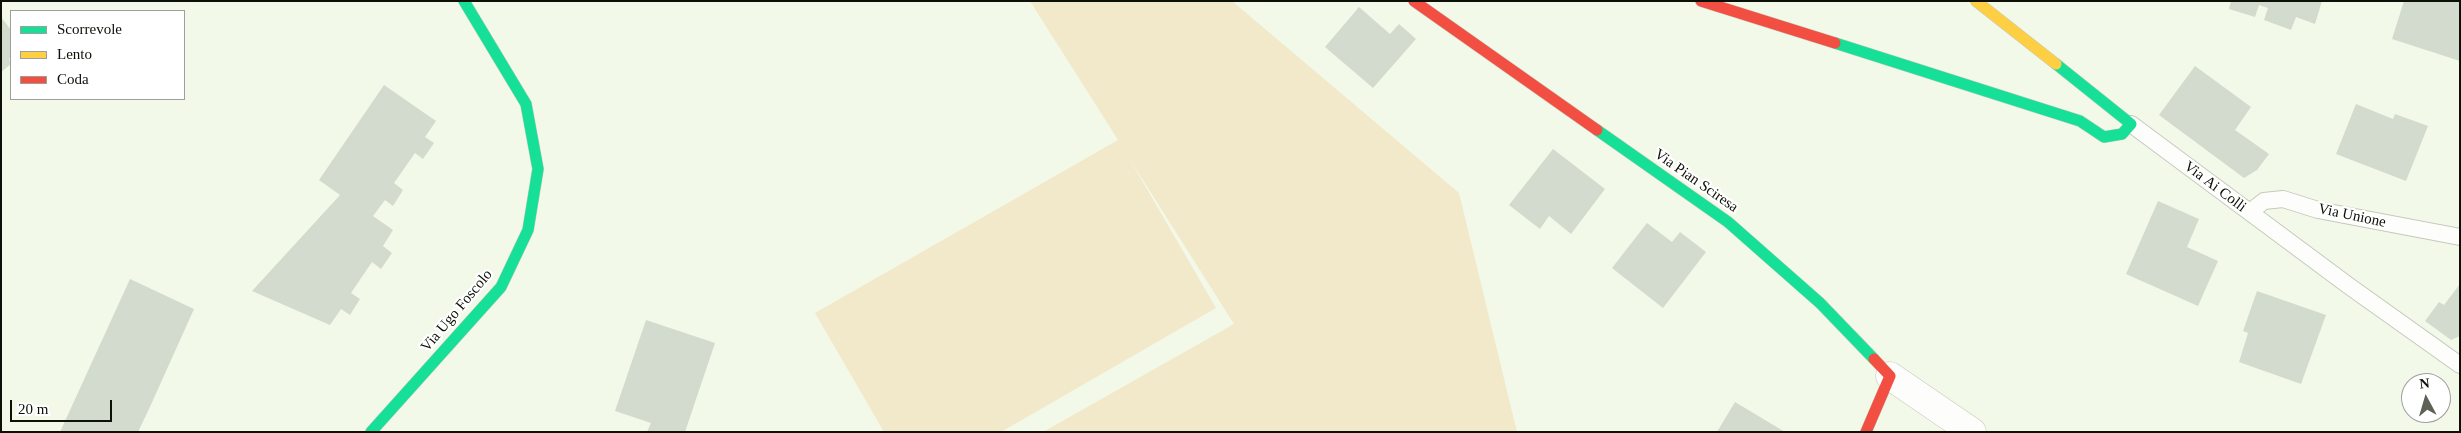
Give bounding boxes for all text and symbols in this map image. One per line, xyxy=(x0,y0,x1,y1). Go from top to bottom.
legend xyxy=(10,10,185,100)
text: Scorrevole xyxy=(57,21,122,37)
text: Lento xyxy=(57,46,92,62)
text: Coda xyxy=(57,71,89,87)
street label: Via Pian Sciresa xyxy=(1651,145,1741,217)
street label: Via Ai Colli xyxy=(2180,158,2250,216)
street label: Via Unione xyxy=(2317,200,2387,232)
street label: Via Ugo Foscolo xyxy=(417,266,497,356)
north arrow xyxy=(2401,373,2451,423)
text: N xyxy=(2419,376,2430,392)
scale bar xyxy=(12,390,115,422)
text: 20 m xyxy=(18,401,48,417)

